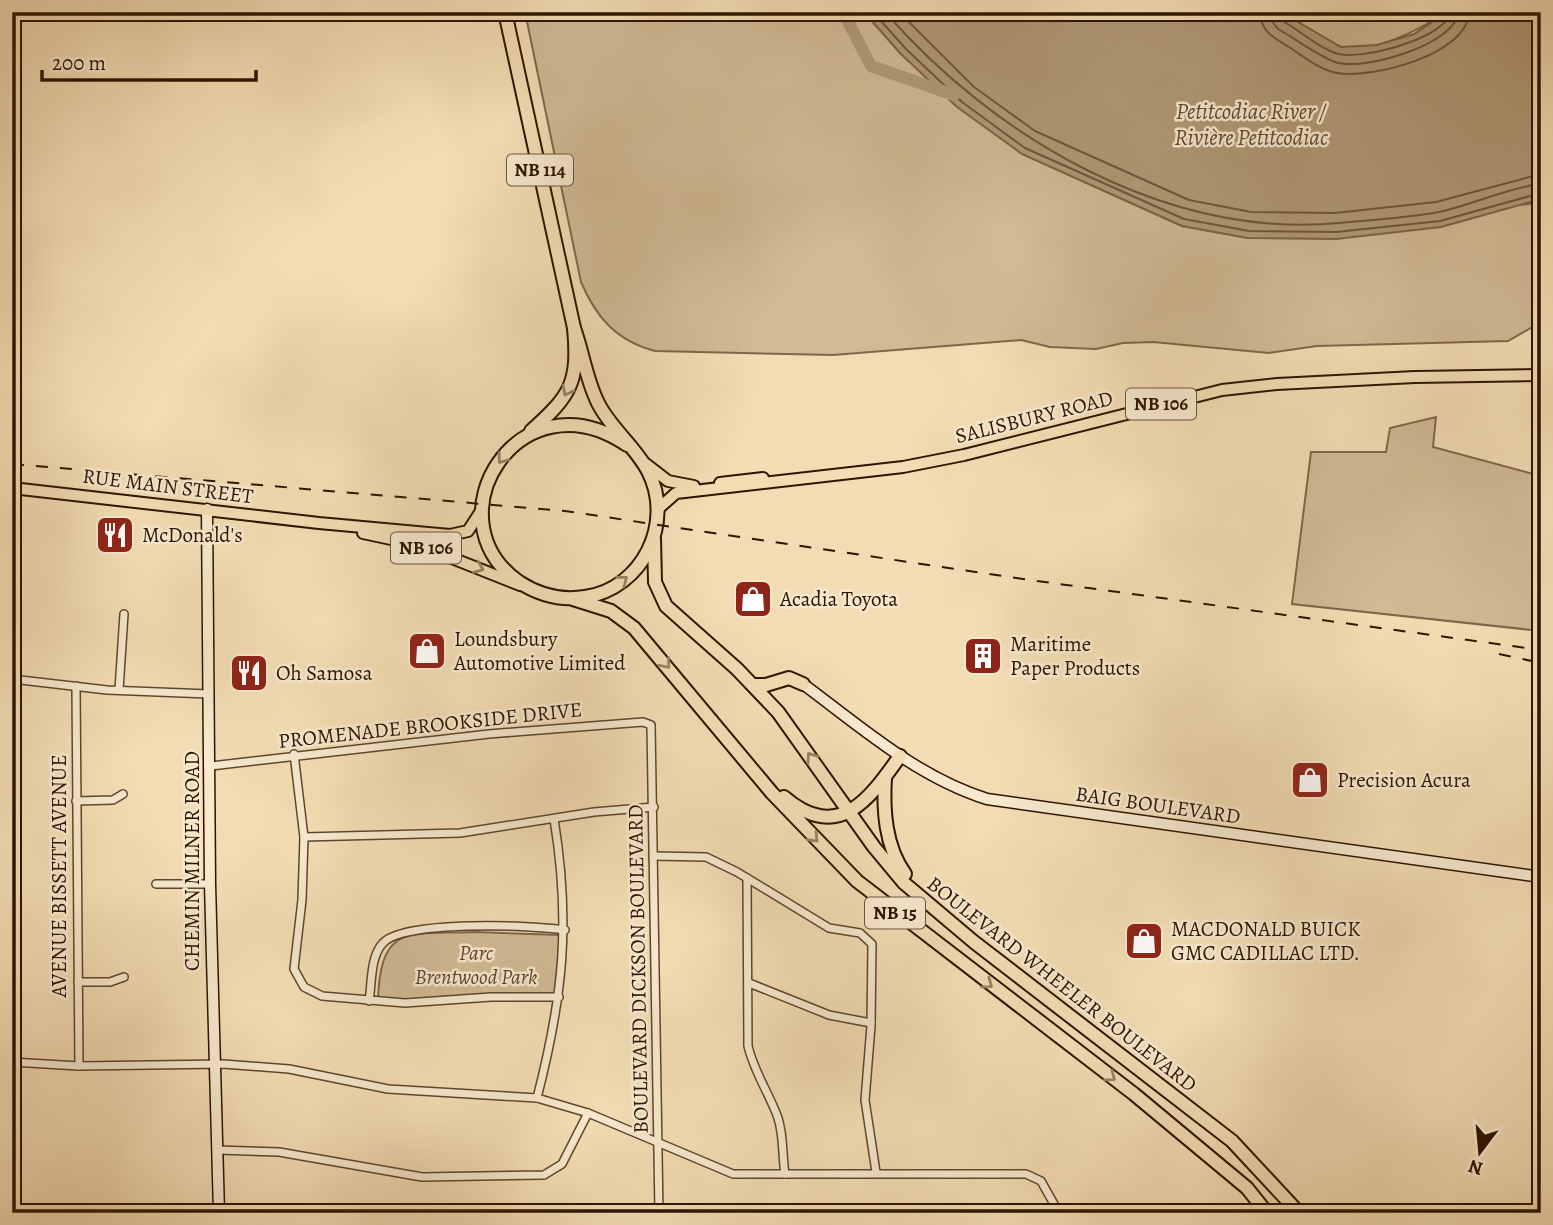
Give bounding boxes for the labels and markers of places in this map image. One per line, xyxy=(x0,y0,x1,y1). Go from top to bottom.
restaurant icon: McDonald's xyxy=(94,514,136,556)
place label: McDonald's xyxy=(142,521,243,549)
shop icon: Acadia Toyota xyxy=(732,578,774,620)
place label: Acadia Toyota xyxy=(779,585,898,613)
place label: Loundsbury Automotive Limited xyxy=(453,625,626,677)
shop icon: Loundsbury Automotive Limited xyxy=(406,630,448,672)
place label: Maritime Paper Products xyxy=(1010,630,1140,682)
building icon: Maritime Paper Products xyxy=(962,635,1004,677)
restaurant icon: Oh Samosa xyxy=(228,652,270,694)
place label: Oh Samosa xyxy=(276,659,373,687)
shop icon: Precision Acura xyxy=(1289,759,1331,801)
place label: Precision Acura xyxy=(1337,766,1471,794)
place label: MACDONALD BUICK GMC CADILLAC LTD. xyxy=(1171,915,1360,967)
shop icon: MACDONALD BUICK GMC CADILLAC LTD. xyxy=(1123,920,1165,962)

